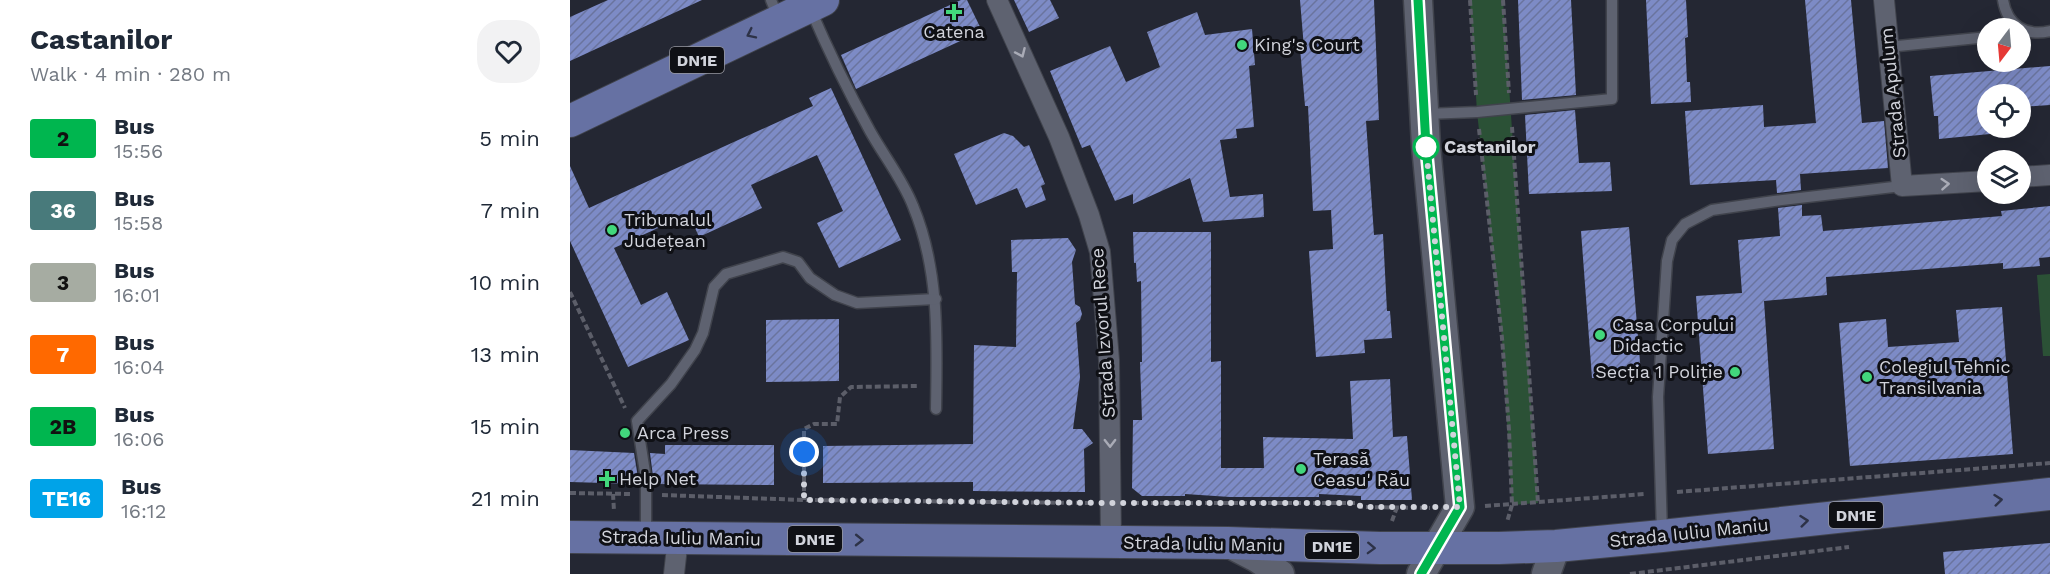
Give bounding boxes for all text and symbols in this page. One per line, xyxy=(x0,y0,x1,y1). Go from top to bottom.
marker: Catena xyxy=(947,5,961,19)
north arrow xyxy=(1977,18,2031,72)
map controls xyxy=(1977,18,2031,204)
button: heart xyxy=(477,20,540,83)
place label: Catena xyxy=(923,21,985,42)
text: Castanilor xyxy=(30,23,172,56)
one-way arrow xyxy=(747,26,758,38)
street label: Strada Apulum xyxy=(1875,27,1910,159)
place label: King's Court xyxy=(1254,34,1360,55)
marker: King's Court xyxy=(1235,38,1249,52)
road number: DN1E xyxy=(670,47,724,73)
one-way arrow xyxy=(1014,47,1026,58)
text: Walk · 4 min · 280 m xyxy=(30,62,231,86)
button: locate xyxy=(1977,84,2031,138)
text: Bus xyxy=(114,114,154,139)
text: 2 xyxy=(57,126,69,151)
text: 5 min xyxy=(479,126,540,151)
marker: Castanilor xyxy=(1413,134,1439,160)
place label: Castanilor xyxy=(1444,136,1536,157)
text: 15:56 xyxy=(114,139,163,163)
button: layers xyxy=(1977,150,2031,204)
one-way arrow xyxy=(1940,178,1949,191)
text: Bus xyxy=(114,186,154,211)
text: 36 xyxy=(50,198,76,223)
text: 7 min xyxy=(480,198,540,223)
place label: Tribunalul Județean xyxy=(624,209,712,251)
text: 15:58 xyxy=(114,211,163,235)
marker: Tribunalul Județean xyxy=(605,223,619,237)
street label: Strada Izvorul Rece xyxy=(1086,247,1119,419)
text: Bus xyxy=(114,258,154,283)
text: 3 xyxy=(57,270,69,295)
text: 10 min xyxy=(470,270,540,295)
text: 16:01 xyxy=(114,283,160,307)
place label: Casa Corpului Didactic xyxy=(1612,314,1734,356)
marker: Casa Corpului Didactic xyxy=(1593,328,1607,342)
text: Bus xyxy=(114,330,154,355)
text: 7 xyxy=(57,342,69,367)
text: 13 min xyxy=(471,342,540,367)
text: 16:04 xyxy=(114,355,165,379)
place label: Colegiul Tehnic Transilvania xyxy=(1879,356,2010,398)
place label: Secția 1 Poliție xyxy=(1595,361,1723,382)
marker: Secția 1 Poliție xyxy=(1728,365,1742,379)
marker: Colegiul Tehnic Transilvania xyxy=(1860,370,1874,384)
text: Bus xyxy=(114,402,154,427)
text: 2B xyxy=(50,414,76,439)
text: 15 min xyxy=(471,414,540,439)
place label: Arca Press xyxy=(637,422,729,443)
marker: Arca Press xyxy=(618,426,632,440)
text: 16:06 xyxy=(114,427,164,451)
your location xyxy=(789,437,819,467)
one-way arrow xyxy=(1104,438,1116,447)
place label: Terasă Ceasu' Rău xyxy=(1313,448,1410,490)
marker: Terasă Ceasu' Rău xyxy=(1294,462,1308,476)
place label: Help Net xyxy=(619,468,697,489)
marker: Help Net xyxy=(600,472,614,486)
text: Bus xyxy=(121,474,161,499)
text: TE16 xyxy=(42,486,91,511)
text: 21 min xyxy=(471,486,540,511)
one-way arrow xyxy=(1993,494,2003,507)
text: 16:12 xyxy=(121,499,166,523)
road number: DN1E xyxy=(1829,502,1883,528)
street label: Strada Iuliu Maniu xyxy=(1608,514,1770,551)
one-way arrow xyxy=(1800,515,1809,528)
street label: Strada Iuliu Maniu xyxy=(601,526,761,549)
road number: DN1E xyxy=(788,526,842,552)
street label: Strada Iuliu Maniu xyxy=(1123,532,1283,555)
road number: DN1E xyxy=(1305,533,1359,559)
one-way arrow xyxy=(855,534,864,546)
one-way arrow xyxy=(1366,541,1375,554)

